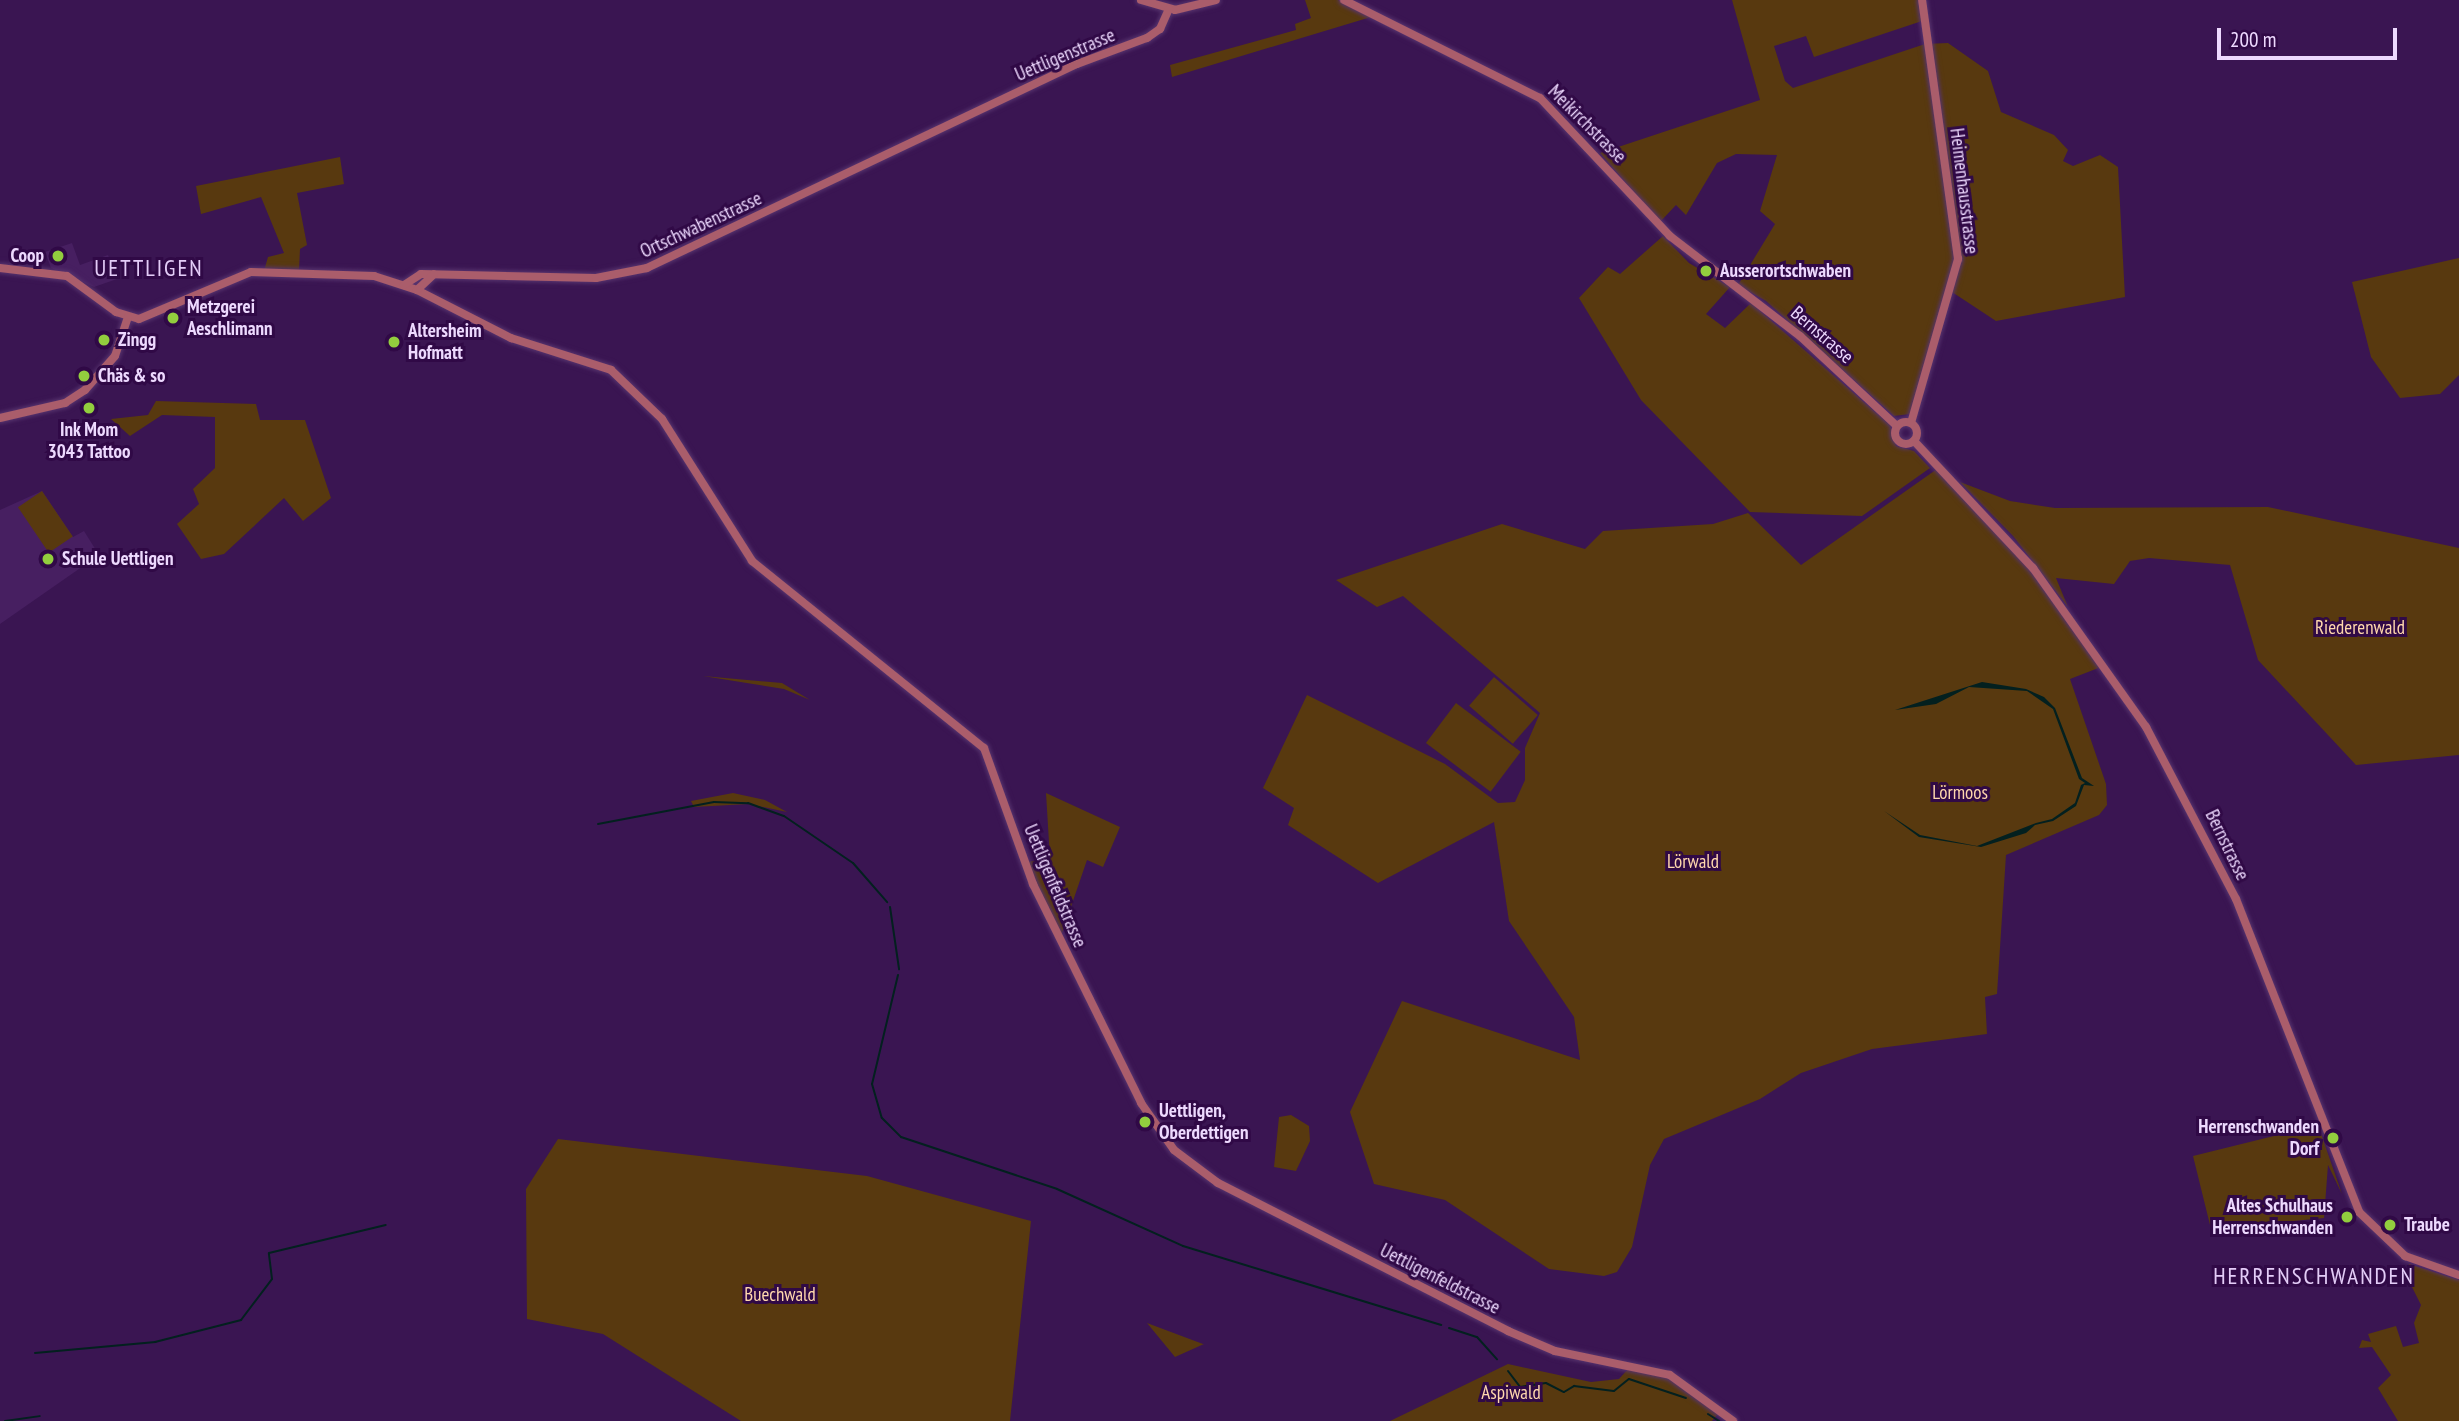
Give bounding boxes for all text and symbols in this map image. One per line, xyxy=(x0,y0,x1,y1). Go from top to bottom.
scale bar xyxy=(2221,14,2401,58)
street label: Uettligenstrasse xyxy=(1012,24,1118,86)
text: 200 m xyxy=(2230,26,2276,53)
street label: Meikirchstrasse xyxy=(1543,80,1631,168)
street label: Heimenhausstrasse xyxy=(1945,127,1983,255)
street label: Ortschwabenstrasse xyxy=(637,187,765,263)
place label: Coop xyxy=(10,245,44,267)
marker: Coop xyxy=(50,248,66,264)
district label: UETTLIGEN xyxy=(95,254,203,282)
place label: Ausserortschwaben xyxy=(1720,260,1851,282)
marker: Ausserortschwaben xyxy=(1698,263,1714,279)
place label: Metzgerei Aeschlimann xyxy=(187,296,273,340)
street label: Bernstrasse xyxy=(1786,302,1858,368)
marker: Metzgerei Aeschlimann xyxy=(165,310,181,326)
place label: Altersheim Hofmatt xyxy=(408,320,482,364)
place label: Zingg xyxy=(118,329,156,351)
marker: Zingg xyxy=(96,332,112,348)
marker: Altersheim Hofmatt xyxy=(386,334,402,350)
place label: Chäs & so xyxy=(98,365,165,387)
marker: Chäs & so xyxy=(76,368,92,384)
marker: Ink Mom 3043 Tattoo xyxy=(81,400,97,416)
place label: Ink Mom 3043 Tattoo xyxy=(47,419,131,463)
place label: Schule Uettligen xyxy=(62,548,173,570)
marker: Schule Uettligen xyxy=(40,551,56,567)
park label: Riederenwald xyxy=(2315,617,2405,639)
park label: Lörmoos xyxy=(1932,782,1988,804)
street label: Bernstrasse xyxy=(2200,806,2254,884)
street label: Uettligenfeldstrasse xyxy=(1019,821,1091,951)
park label: Lörwald xyxy=(1667,851,1719,873)
place label: Uettligen, Oberdettigen xyxy=(1159,1100,1249,1144)
marker: Uettligen, Oberdettigen xyxy=(1137,1114,1153,1130)
place label: Herrenschwanden Dorf xyxy=(2198,1116,2319,1160)
marker: Herrenschwanden Dorf xyxy=(2325,1130,2341,1146)
place label: Altes Schulhaus Herrenschwanden xyxy=(2212,1195,2333,1239)
marker: Altes Schulhaus Herrenschwanden xyxy=(2339,1209,2355,1225)
place label: Traube xyxy=(2404,1214,2450,1236)
marker: Traube xyxy=(2382,1217,2398,1233)
street label: Uettligenfeldstrasse xyxy=(1376,1239,1504,1319)
district label: HERRENSCHWANDEN xyxy=(2215,1262,2413,1290)
park label: Buechwald xyxy=(744,1284,816,1306)
park label: Aspiwald xyxy=(1481,1382,1541,1404)

